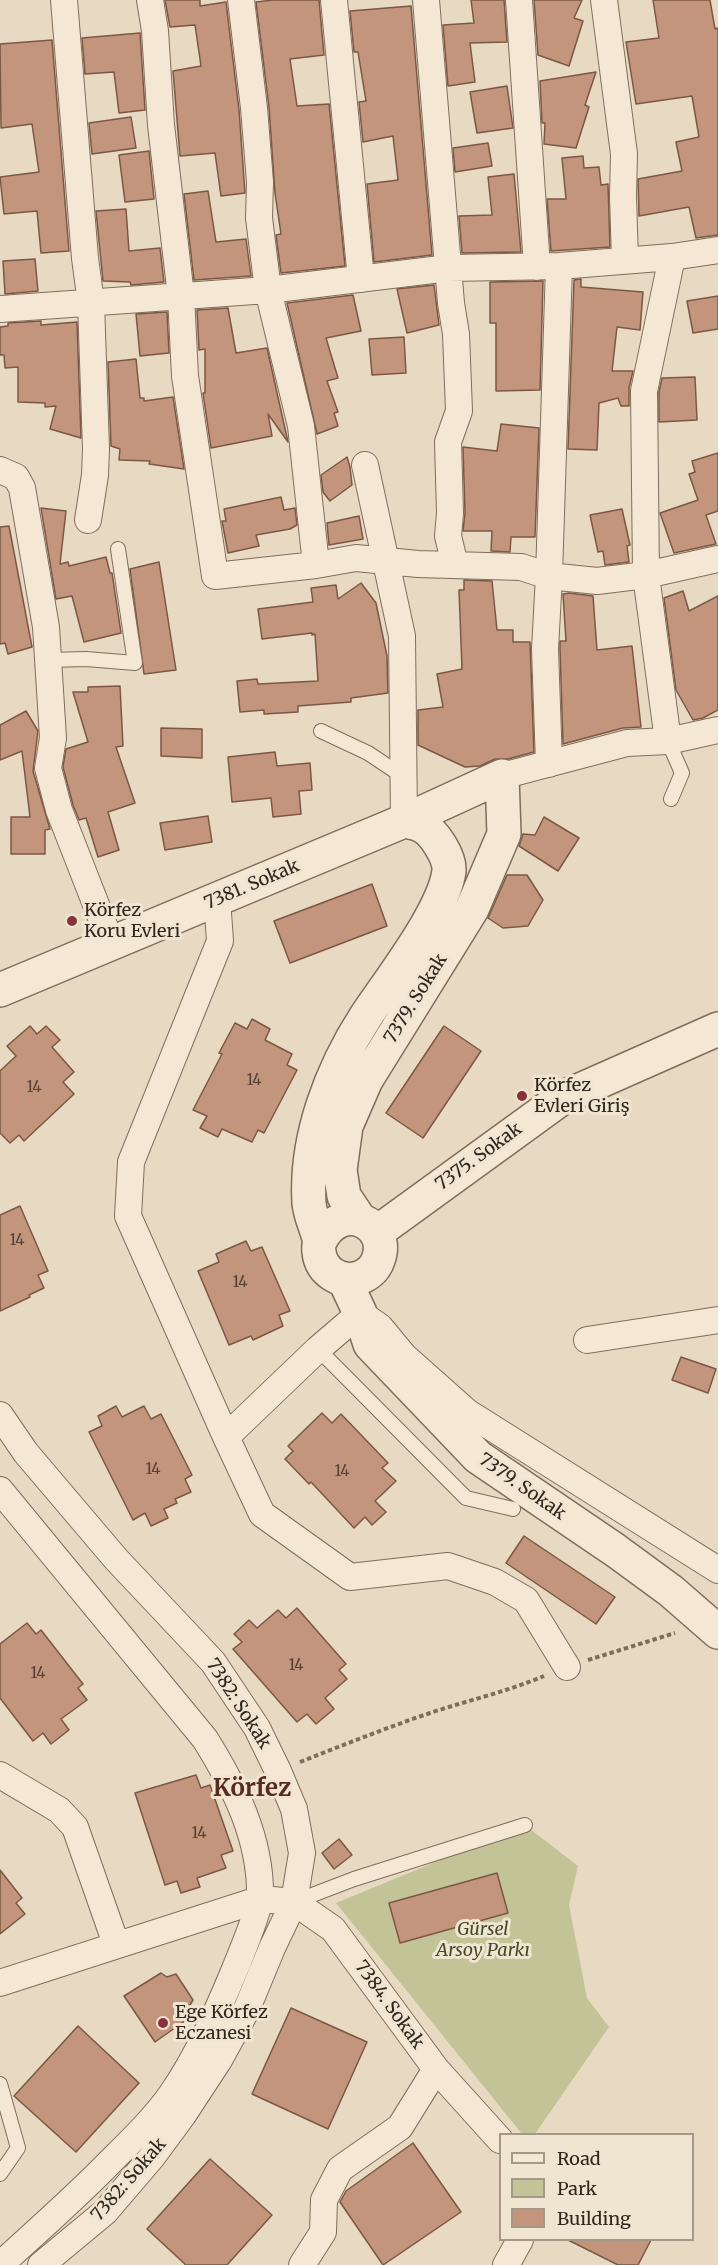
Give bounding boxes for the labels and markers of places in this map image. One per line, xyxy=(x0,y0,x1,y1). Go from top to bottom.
place label: Körfez Koru Evleri xyxy=(84,900,180,942)
marker: Körfez Koru Evleri xyxy=(65,914,79,928)
place label: Körfez Evleri Giriş xyxy=(534,1075,630,1118)
marker: Körfez Evleri Giriş xyxy=(515,1089,529,1103)
place label: Ege Körfez Eczanesi xyxy=(175,2002,268,2044)
marker: Ege Körfez Eczanesi xyxy=(156,2016,170,2030)

